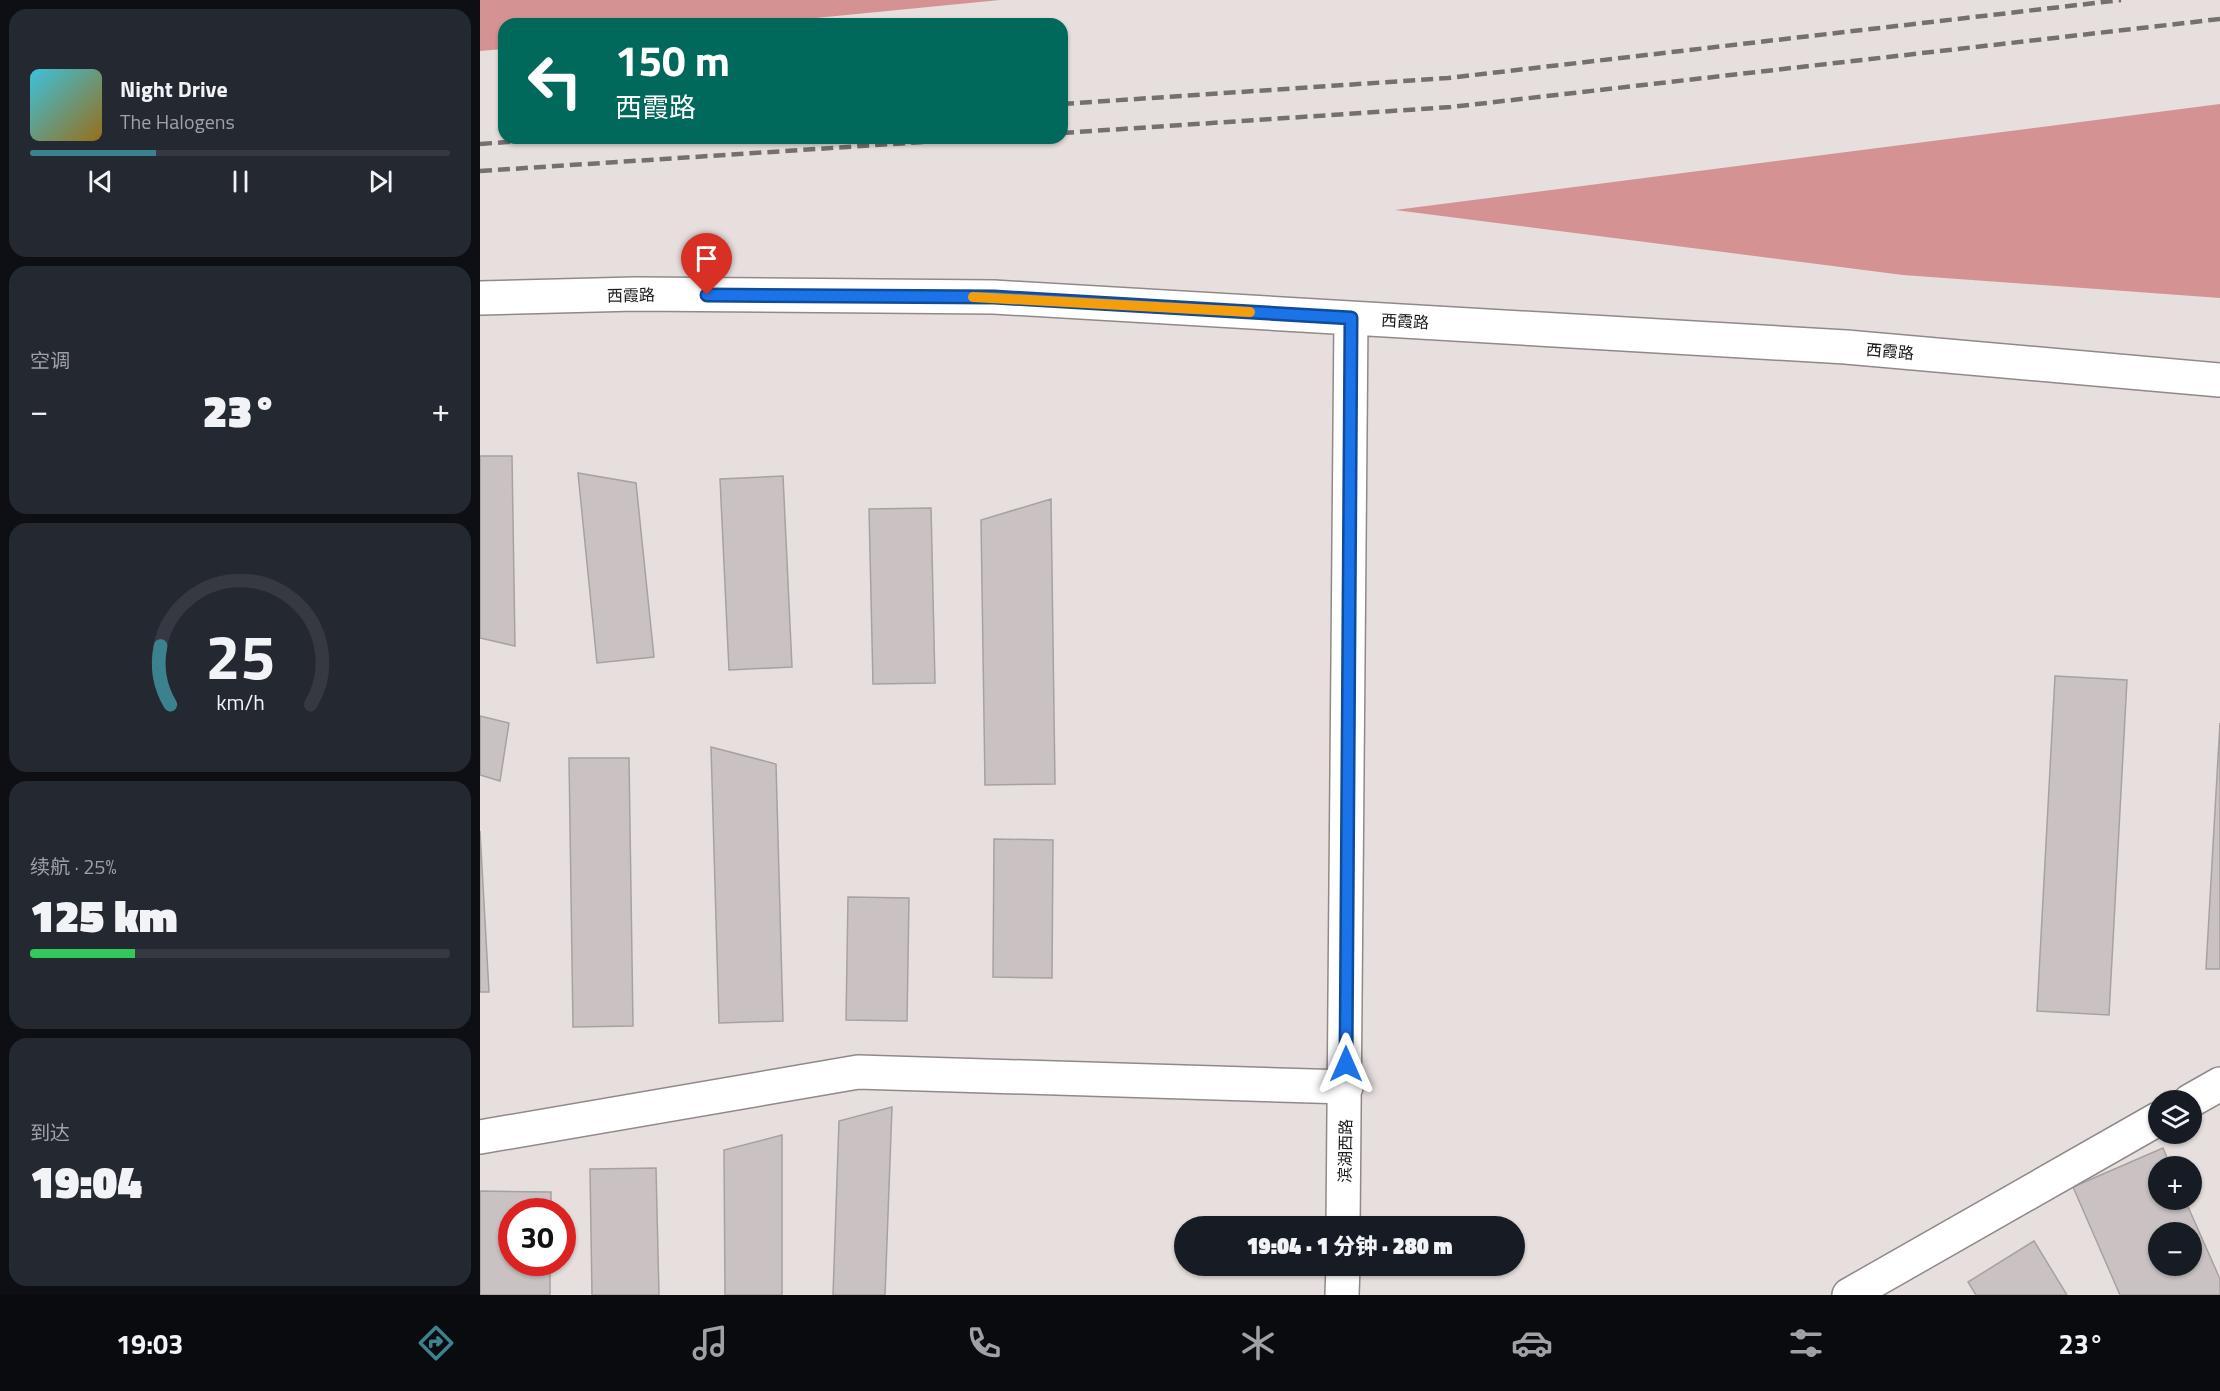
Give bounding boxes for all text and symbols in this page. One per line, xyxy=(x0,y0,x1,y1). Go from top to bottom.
text: 150 m xyxy=(615,28,730,92)
icon: left xyxy=(516,42,594,120)
text: Night Drive xyxy=(120,72,228,106)
text: 西霞路 xyxy=(615,86,696,127)
text: The Halogens xyxy=(120,106,235,137)
icon: previous xyxy=(84,165,117,198)
icon: pause xyxy=(224,165,257,198)
icon: next xyxy=(364,165,397,198)
pin xyxy=(681,233,732,295)
icon: arrive xyxy=(690,242,723,275)
street label: 西霞路 xyxy=(607,283,655,307)
street label: 西霞路 xyxy=(1380,308,1430,334)
street label: 西霞路 xyxy=(1865,337,1915,365)
text: 空调 xyxy=(30,345,70,376)
text: 23° xyxy=(203,376,277,444)
text: − xyxy=(30,385,48,435)
text: + xyxy=(432,385,450,435)
text: 25 xyxy=(205,608,275,703)
text: km/h xyxy=(216,686,264,718)
text: 续航 · 25% xyxy=(30,851,117,882)
text: 125 km xyxy=(30,881,178,949)
position arrow xyxy=(1314,1032,1378,1096)
map controls xyxy=(2148,1090,2202,1276)
button: layers xyxy=(2148,1090,2202,1144)
text: 到达 xyxy=(30,1117,70,1148)
street label: 滨湖西路 xyxy=(1332,1119,1358,1183)
text: 19:04 xyxy=(30,1147,142,1215)
button: + xyxy=(2148,1156,2202,1210)
speed limit sign: 30 xyxy=(498,1198,576,1276)
button: − xyxy=(2148,1222,2202,1276)
text: 19:04 · 1 分钟 · 280 m xyxy=(1246,1229,1453,1263)
icon: directions xyxy=(415,1322,457,1364)
icon: music xyxy=(689,1322,731,1364)
icon: phone xyxy=(963,1322,1005,1364)
icon: climate xyxy=(1237,1322,1279,1364)
icon: car xyxy=(1511,1322,1553,1364)
icon: filters xyxy=(1785,1322,1827,1364)
text: 19:03 xyxy=(116,1323,183,1364)
text: 23° xyxy=(2059,1323,2104,1364)

